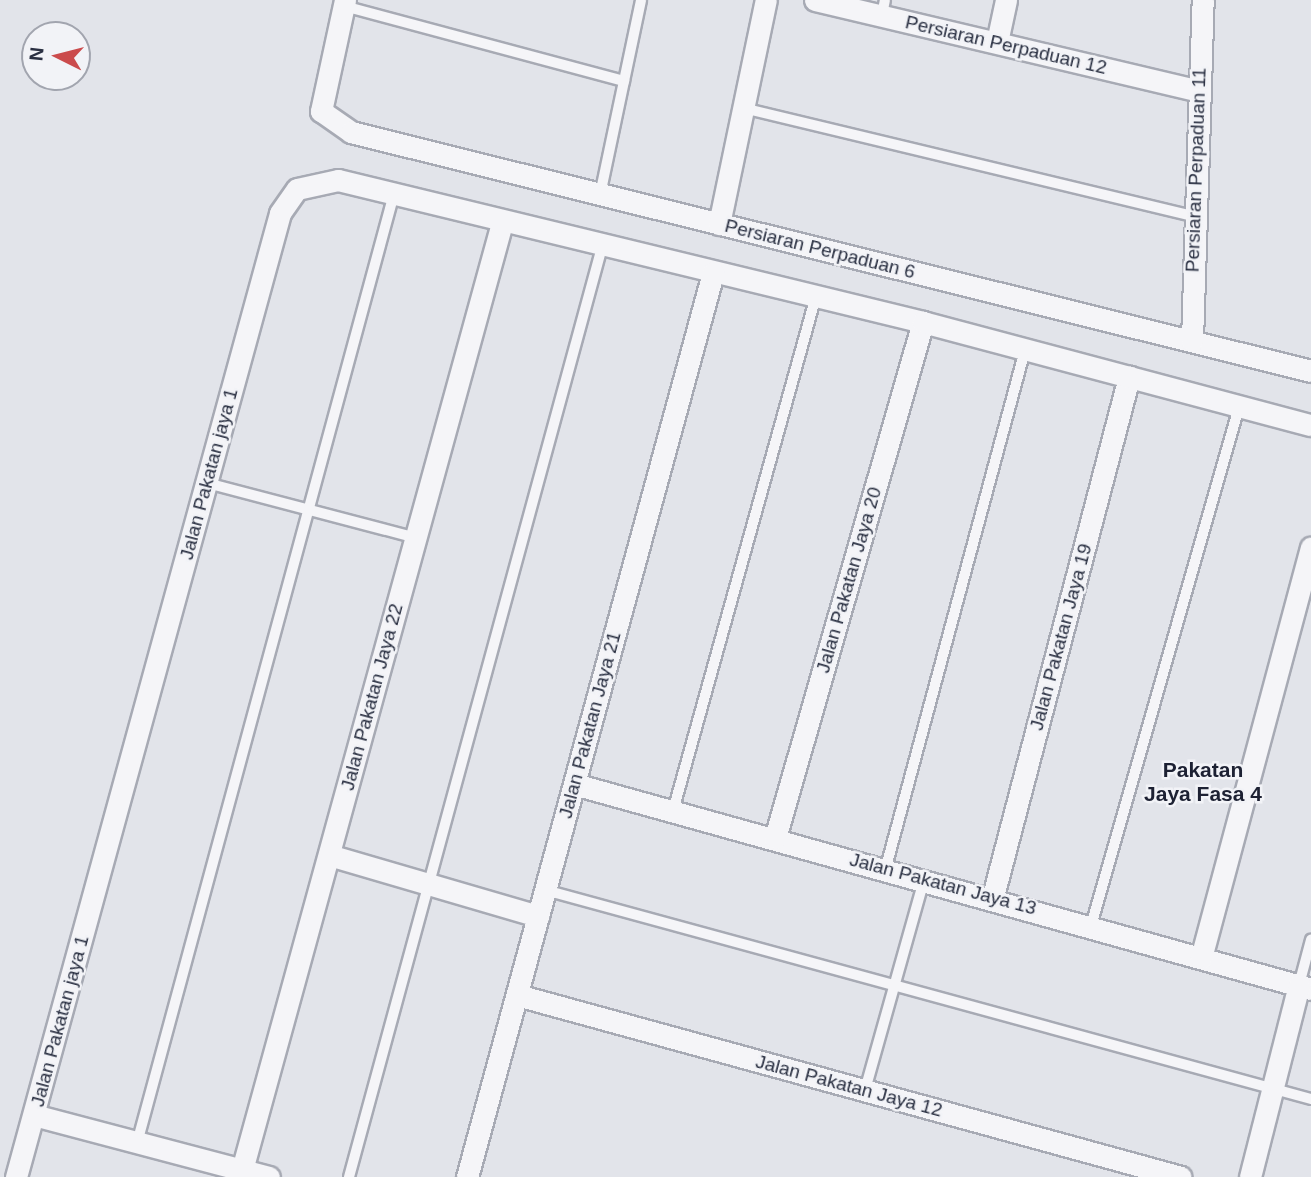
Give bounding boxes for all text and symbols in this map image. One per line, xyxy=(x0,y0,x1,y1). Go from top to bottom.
street label: Persiaran Perpaduan 12 xyxy=(903,11,1109,79)
north arrow xyxy=(21,21,91,91)
text: N xyxy=(25,46,48,62)
street label: Persiaran Perpaduan 11 xyxy=(1181,67,1211,273)
street label: Persiaran Perpaduan 6 xyxy=(722,214,918,284)
street label: Jalan Pakatan jaya 1 xyxy=(175,386,243,562)
street label: Jalan Pakatan Jaya 20 xyxy=(812,484,886,676)
street label: Jalan Pakatan Jaya 19 xyxy=(1025,541,1097,733)
street label: Jalan Pakatan Jaya 22 xyxy=(336,601,408,793)
street label: Jalan Pakatan Jaya 21 xyxy=(554,629,626,821)
district label: Pakatan Jaya Fasa 4 xyxy=(1144,757,1262,807)
street label: Jalan Pakatan Jaya 13 xyxy=(847,848,1039,920)
street label: Jalan Pakatan jaya 1 xyxy=(26,933,94,1109)
street label: Jalan Pakatan Jaya 12 xyxy=(753,1050,945,1122)

